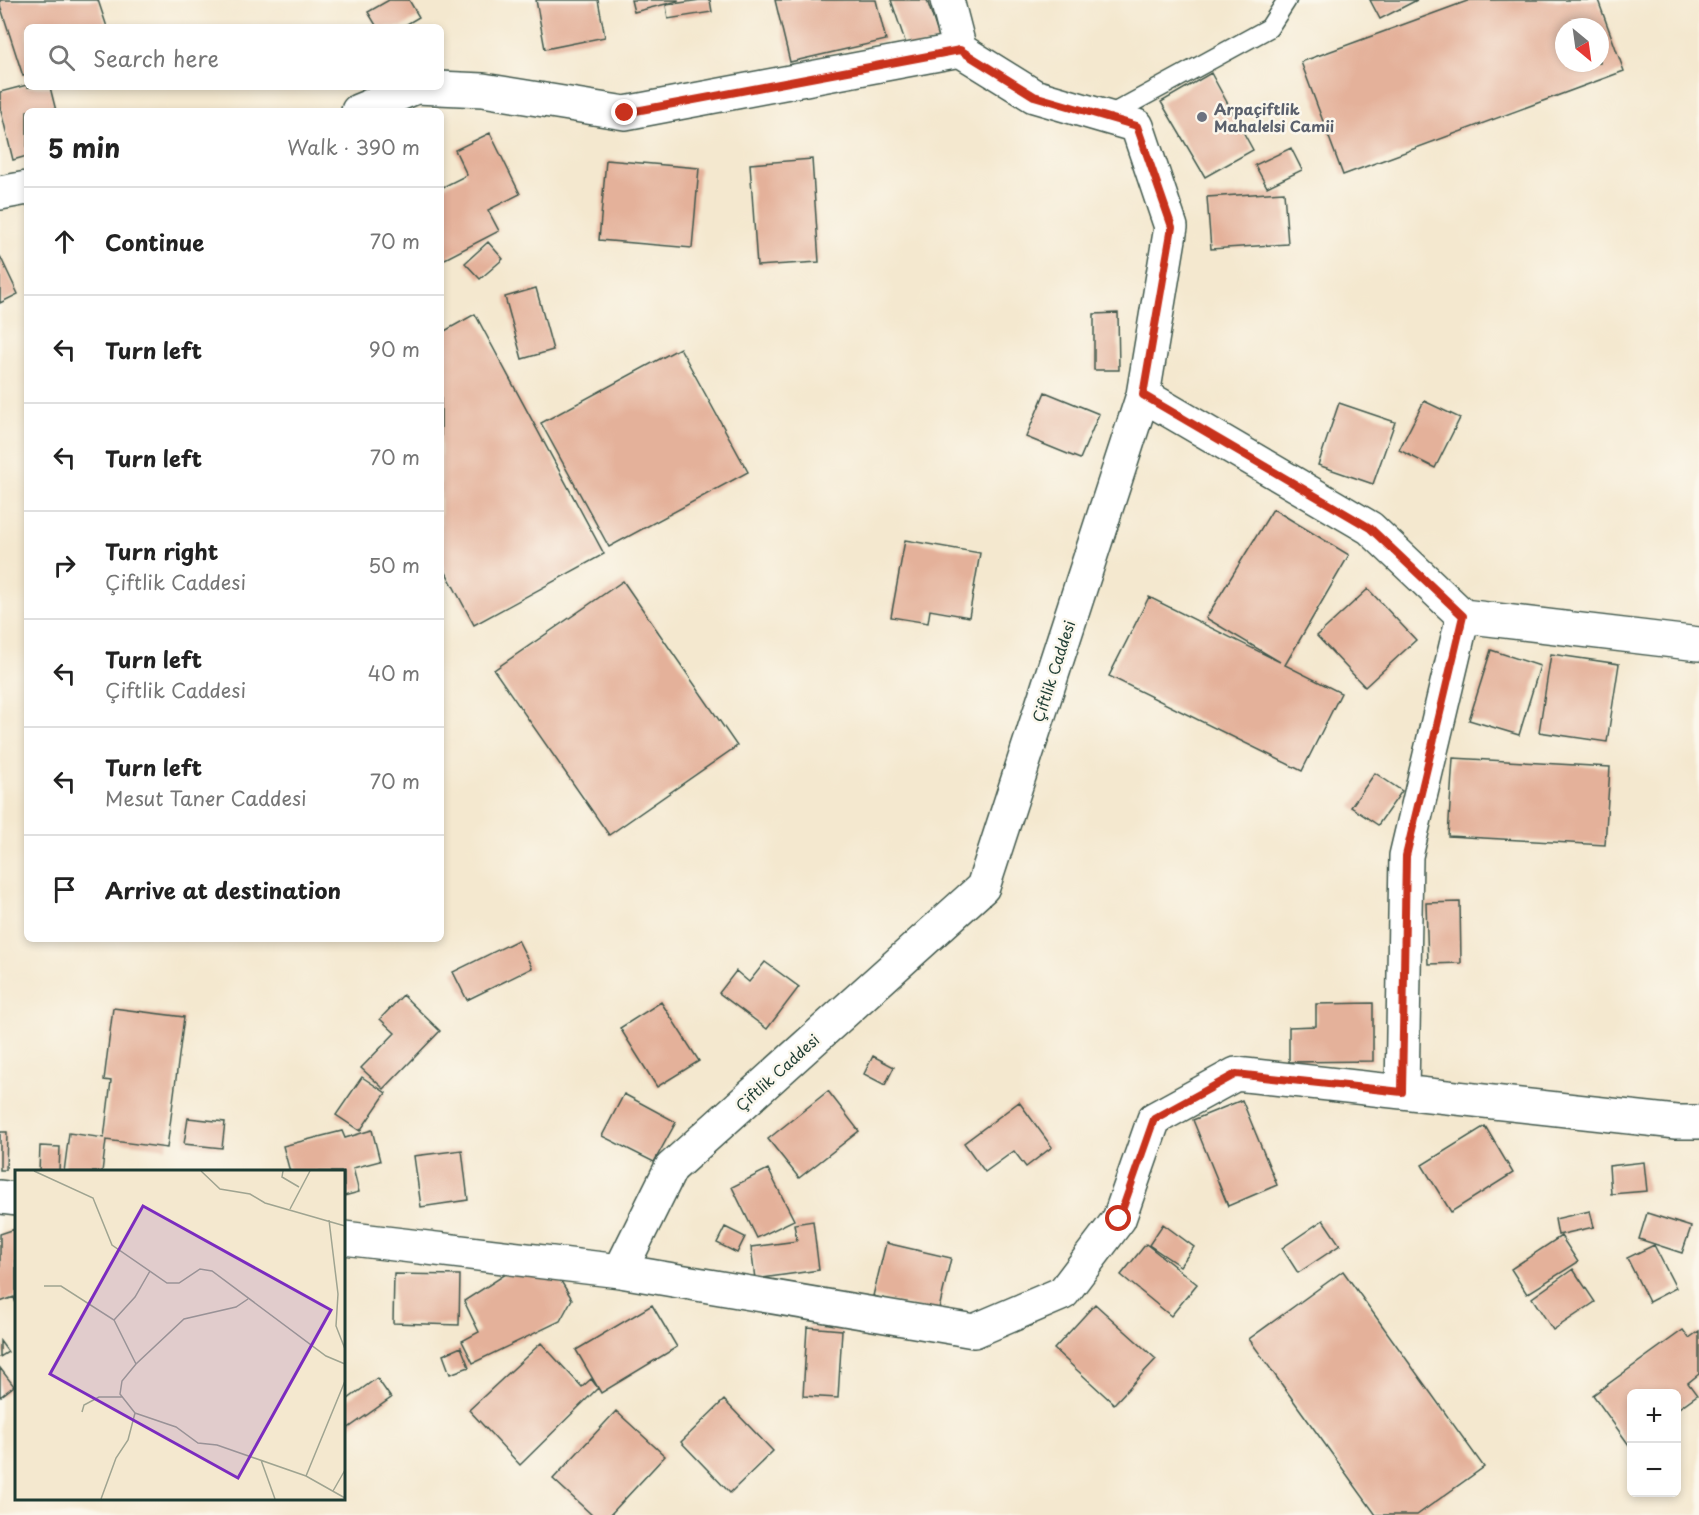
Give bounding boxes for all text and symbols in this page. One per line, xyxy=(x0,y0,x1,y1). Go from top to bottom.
north arrow xyxy=(1555,18,1609,72)
search box xyxy=(24,24,444,90)
icon: search xyxy=(45,41,78,74)
text: Search here xyxy=(93,41,219,74)
place label: Arpaçiftlik Mahalelsi Camii xyxy=(1214,97,1334,137)
route end xyxy=(611,99,637,125)
marker: Arpaçiftlik Mahalelsi Camii xyxy=(1195,110,1209,124)
text: 5 min xyxy=(48,128,120,167)
text: Walk · 390 m xyxy=(287,132,420,162)
icon: ahead xyxy=(48,225,81,258)
text: Continue xyxy=(105,225,204,258)
text: 70 m xyxy=(370,226,420,256)
icon: left xyxy=(48,333,81,366)
text: Turn left xyxy=(105,333,202,366)
text: 90 m xyxy=(369,334,420,364)
icon: left xyxy=(48,441,81,474)
text: Turn left xyxy=(105,441,202,474)
text: 70 m xyxy=(370,442,420,472)
text: Turn right xyxy=(105,534,218,567)
icon: right xyxy=(48,549,81,582)
text: 50 m xyxy=(368,550,420,580)
text: Çiftlik Caddesi xyxy=(105,567,246,597)
street label: Çiftlik Caddesi xyxy=(1026,617,1080,725)
text: Turn left xyxy=(105,642,202,675)
icon: left xyxy=(48,657,81,690)
text: 40 m xyxy=(368,658,420,688)
text: Çiftlik Caddesi xyxy=(105,675,246,705)
text: Turn left xyxy=(105,750,202,783)
icon: left xyxy=(48,765,81,798)
text: 70 m xyxy=(370,766,420,796)
text: Mesut Taner Caddesi xyxy=(105,783,307,813)
icon: arrive xyxy=(48,873,81,906)
text: Arrive at destination xyxy=(105,873,341,906)
street label: Çiftlik Caddesi xyxy=(730,1028,824,1116)
inset map xyxy=(15,1170,345,1500)
route start xyxy=(1105,1205,1131,1231)
map controls xyxy=(1627,1389,1681,1497)
button: + xyxy=(1627,1389,1681,1443)
button: − xyxy=(1627,1443,1681,1497)

